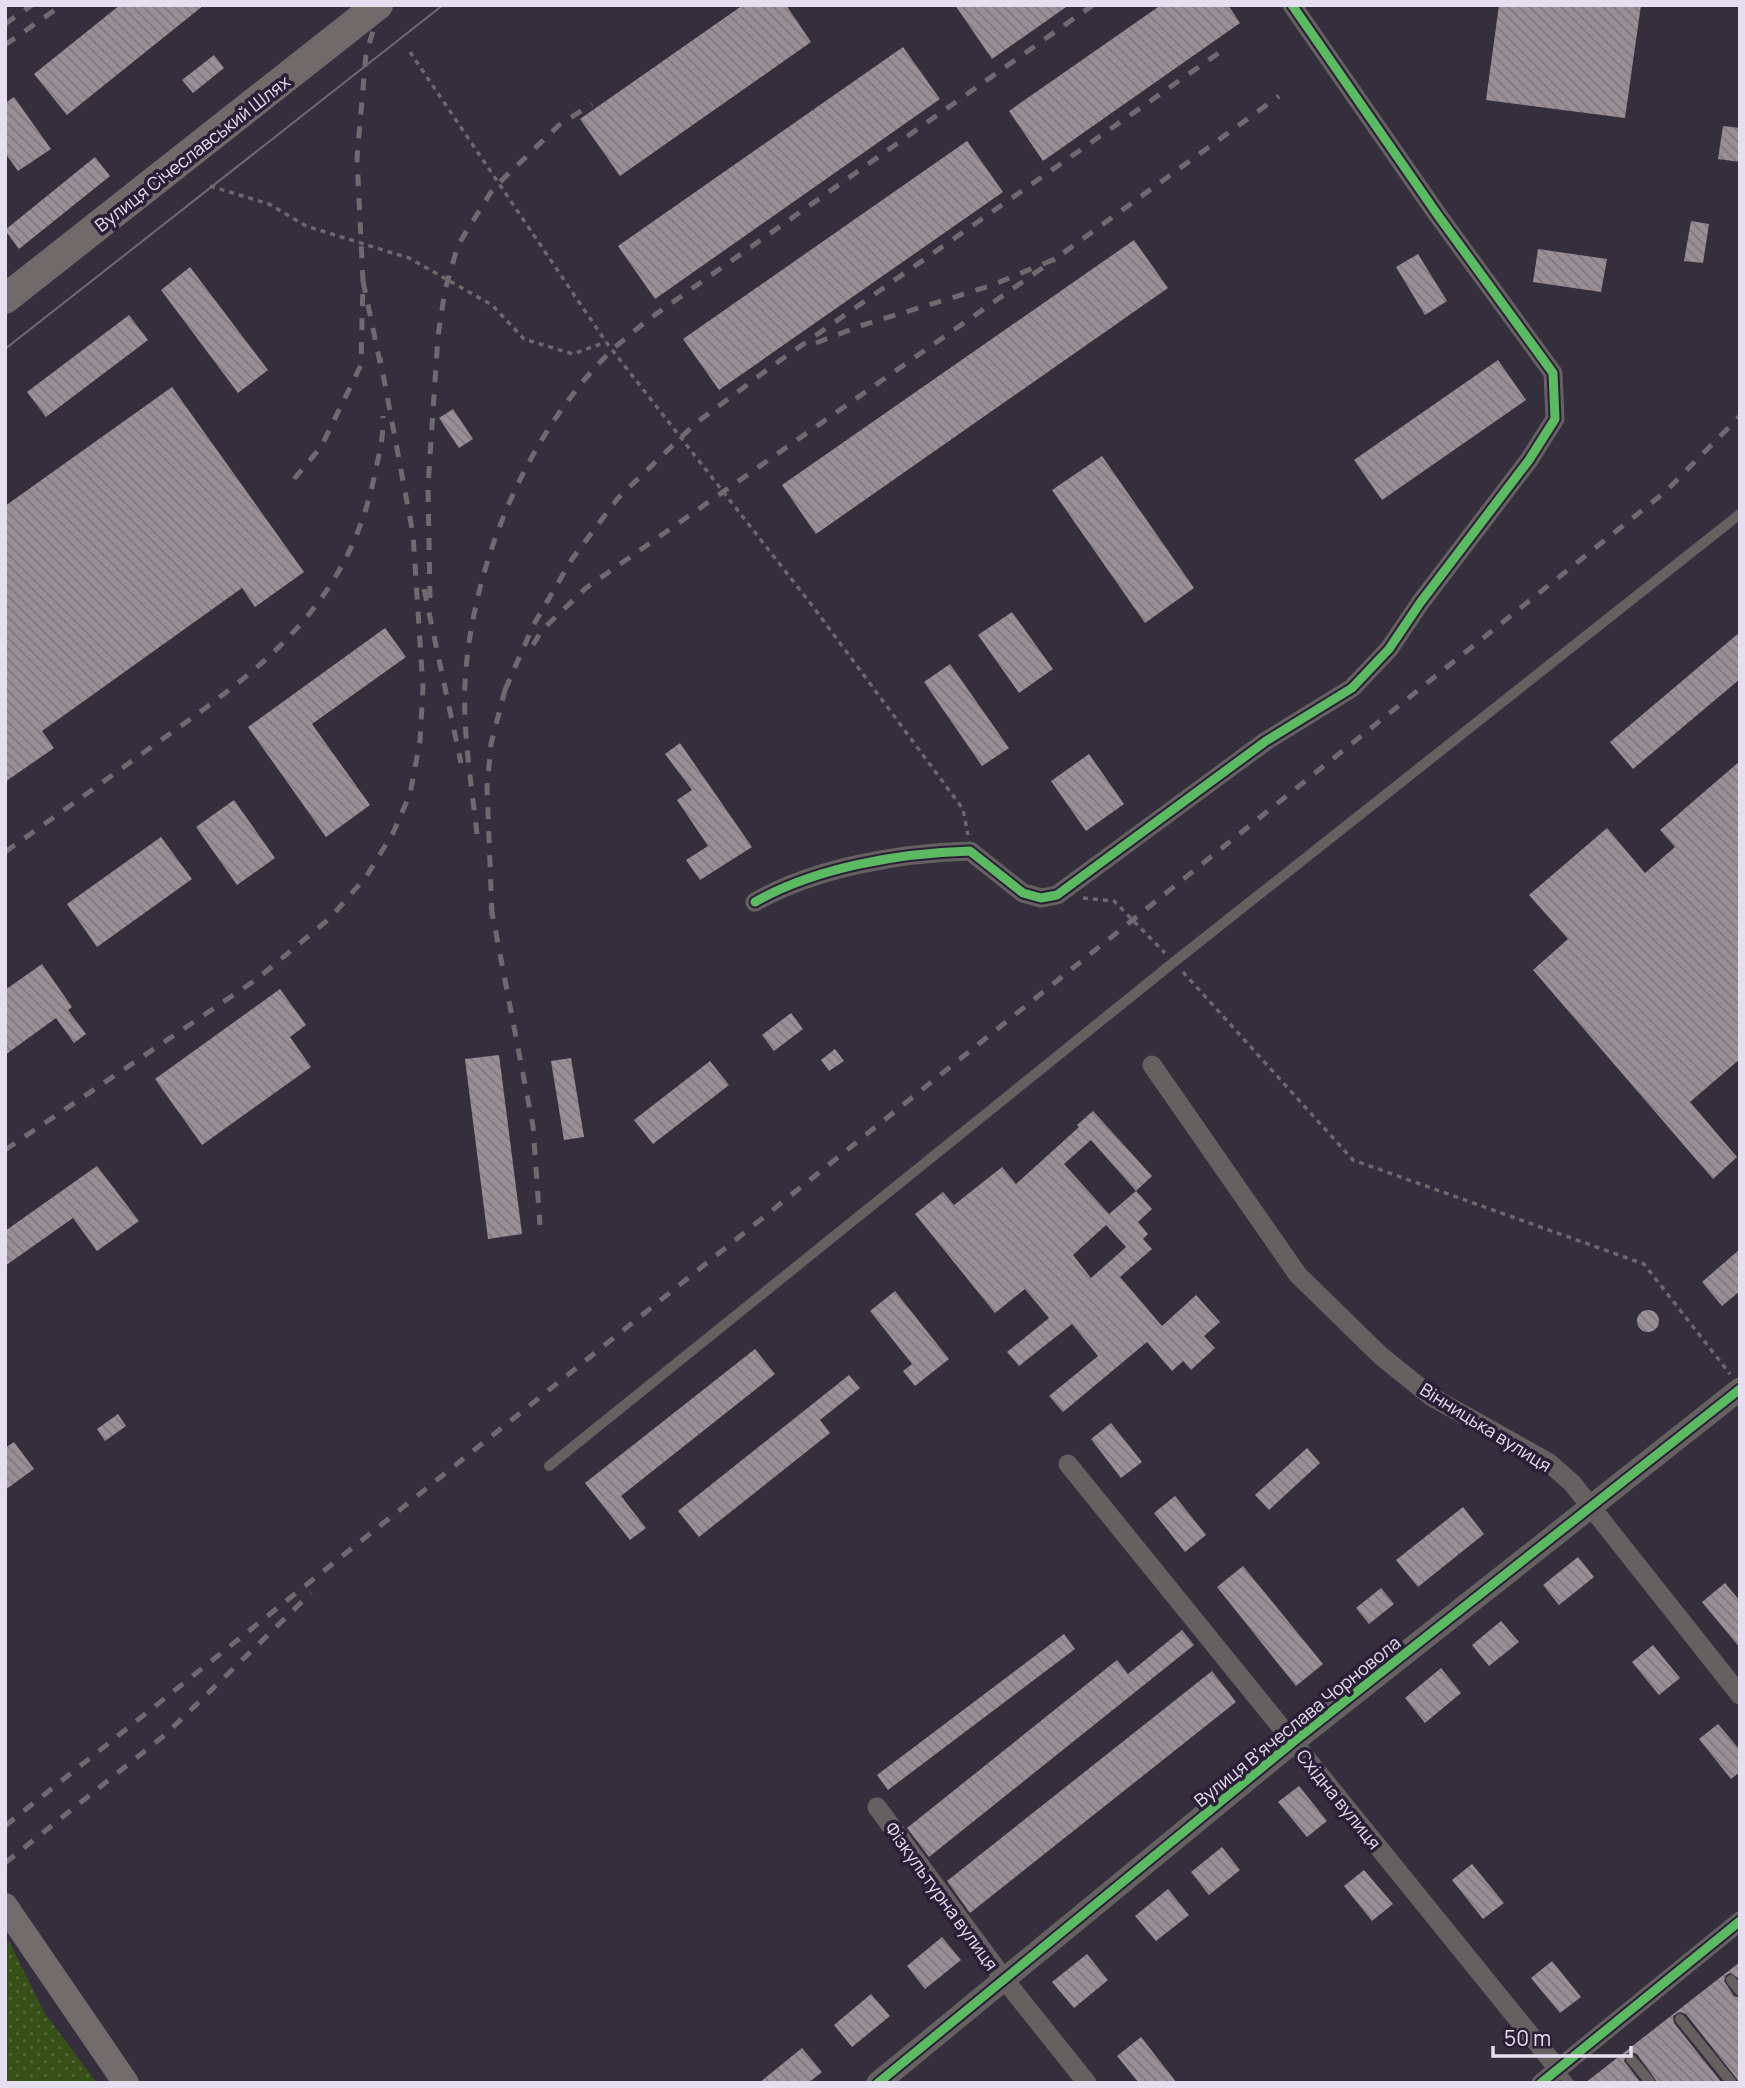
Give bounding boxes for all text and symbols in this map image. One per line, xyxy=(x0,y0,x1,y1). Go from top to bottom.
street label: Вулиця Січеславський Шлях xyxy=(90,69,295,237)
street label: Вінницька вулиця xyxy=(1416,1377,1556,1477)
street label: Вулиця Вʼячеслава Чорновола xyxy=(1189,1630,1405,1812)
street label: Східна вулиця xyxy=(1291,1744,1387,1854)
street label: Фізкультурна вулиця xyxy=(880,1817,1004,1975)
scale bar xyxy=(1493,2014,1631,2058)
text: 50 m xyxy=(1504,2024,1551,2052)

